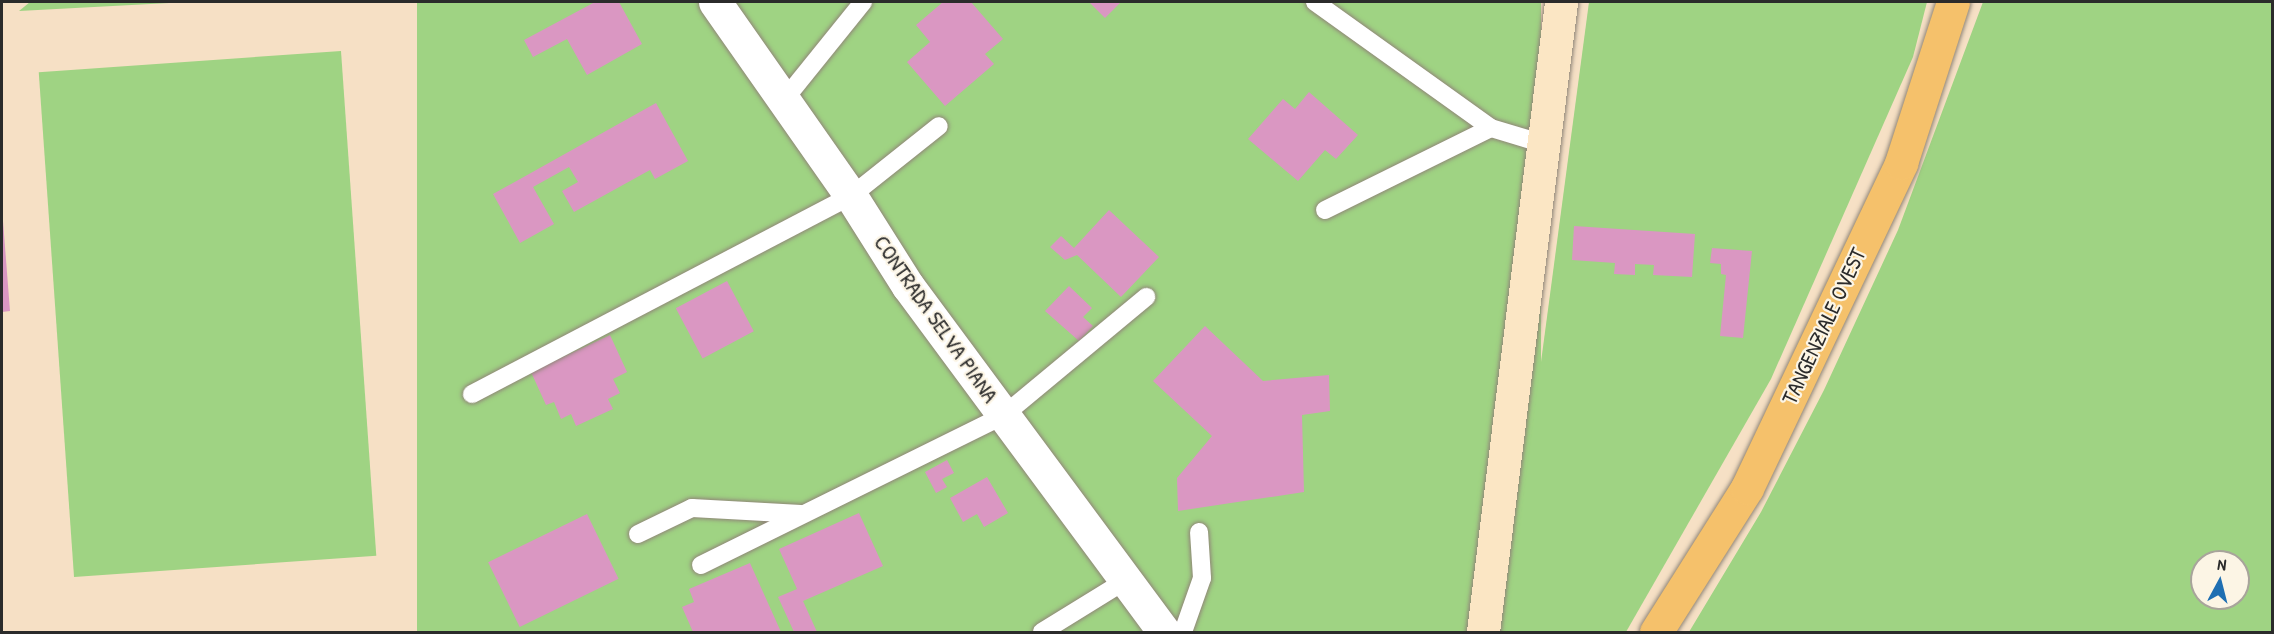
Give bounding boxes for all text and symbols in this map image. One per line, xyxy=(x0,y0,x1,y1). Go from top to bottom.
street label: CONTRADA SELVA PIANA xyxy=(868,230,1004,408)
street label: TANGENZIALE OVEST xyxy=(1776,244,1872,408)
north arrow xyxy=(2190,550,2250,610)
text: N xyxy=(2216,553,2228,576)

